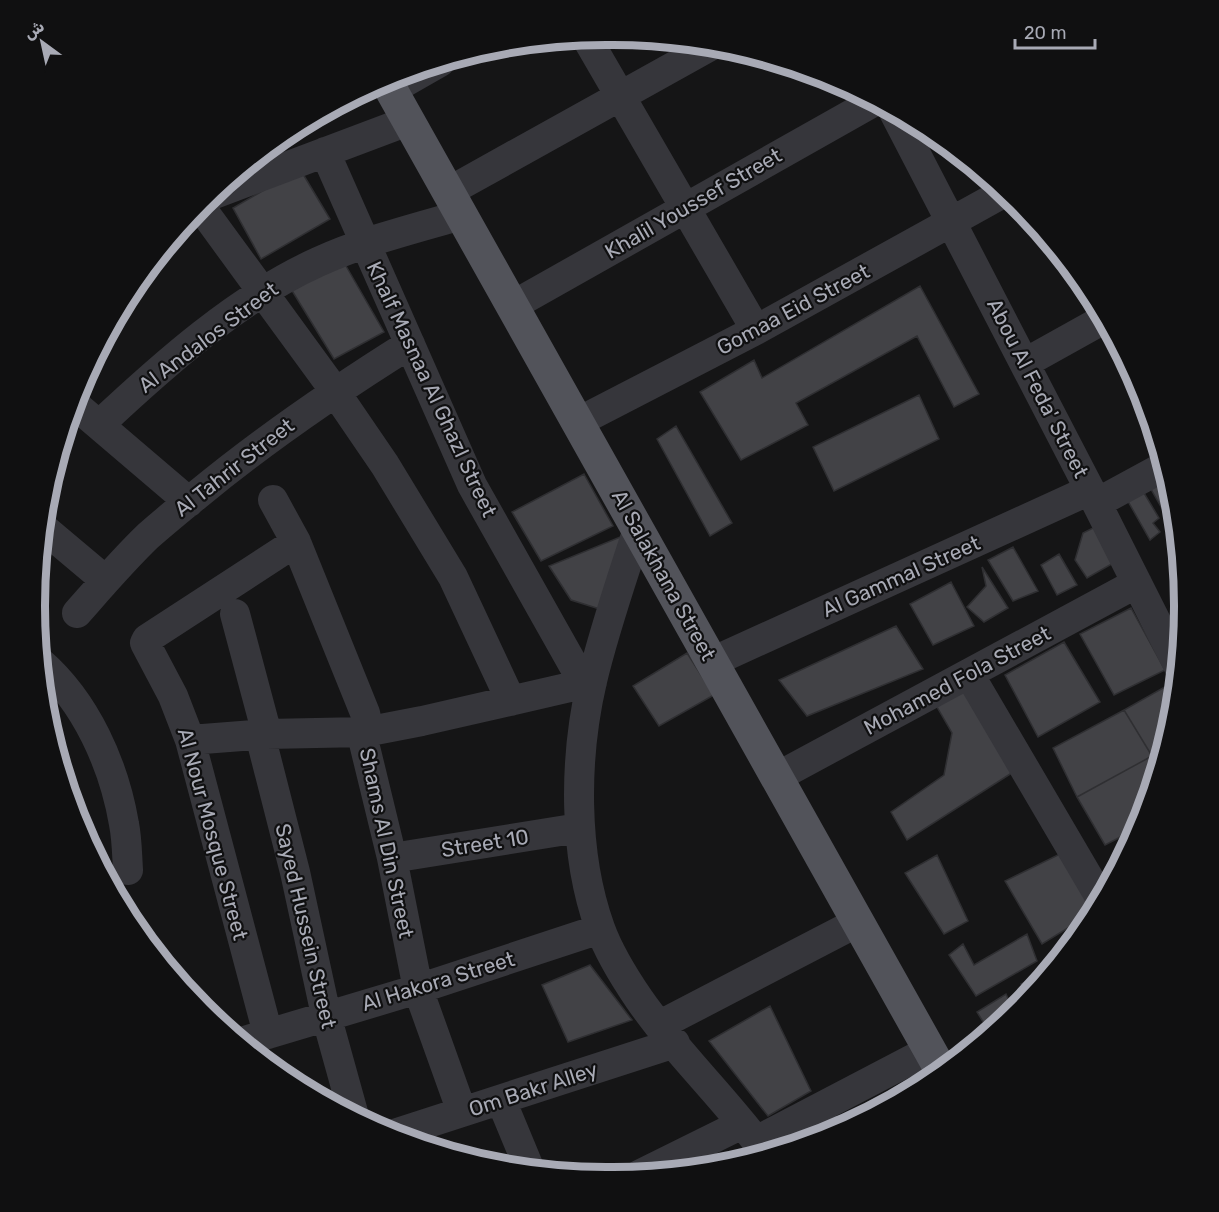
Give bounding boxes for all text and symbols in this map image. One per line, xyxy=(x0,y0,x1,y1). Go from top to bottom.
north arrow xyxy=(12,12,72,72)
scale bar xyxy=(1015,12,1094,50)
text: ش xyxy=(20,16,48,43)
text: 20 m xyxy=(1024,22,1066,44)
street label: Khalil Youssef Street xyxy=(600,142,786,264)
street label: Khalf Masnaa Al Ghazl Street xyxy=(362,257,502,521)
street label: Gomaa Eid Street xyxy=(712,258,874,360)
street label: Al Andalos Street xyxy=(133,276,283,398)
street label: Abou Al Feda' Street xyxy=(982,294,1094,482)
street label: Al Tahrir Street xyxy=(169,413,299,521)
street label: Al Salakhana Street xyxy=(607,485,721,665)
street label: Al Gammal Street xyxy=(818,530,984,622)
street label: Mohamed Fola Street xyxy=(859,620,1055,740)
street label: Al Nour Mosque Street xyxy=(173,725,253,943)
street label: Shams Al Din Street xyxy=(355,746,419,940)
street label: Sayed Hussein Street xyxy=(270,821,342,1031)
street label: Street 10 xyxy=(439,824,531,862)
street label: Al Hakora Street xyxy=(359,946,517,1016)
street label: Om Bakr Alley xyxy=(466,1056,601,1122)

